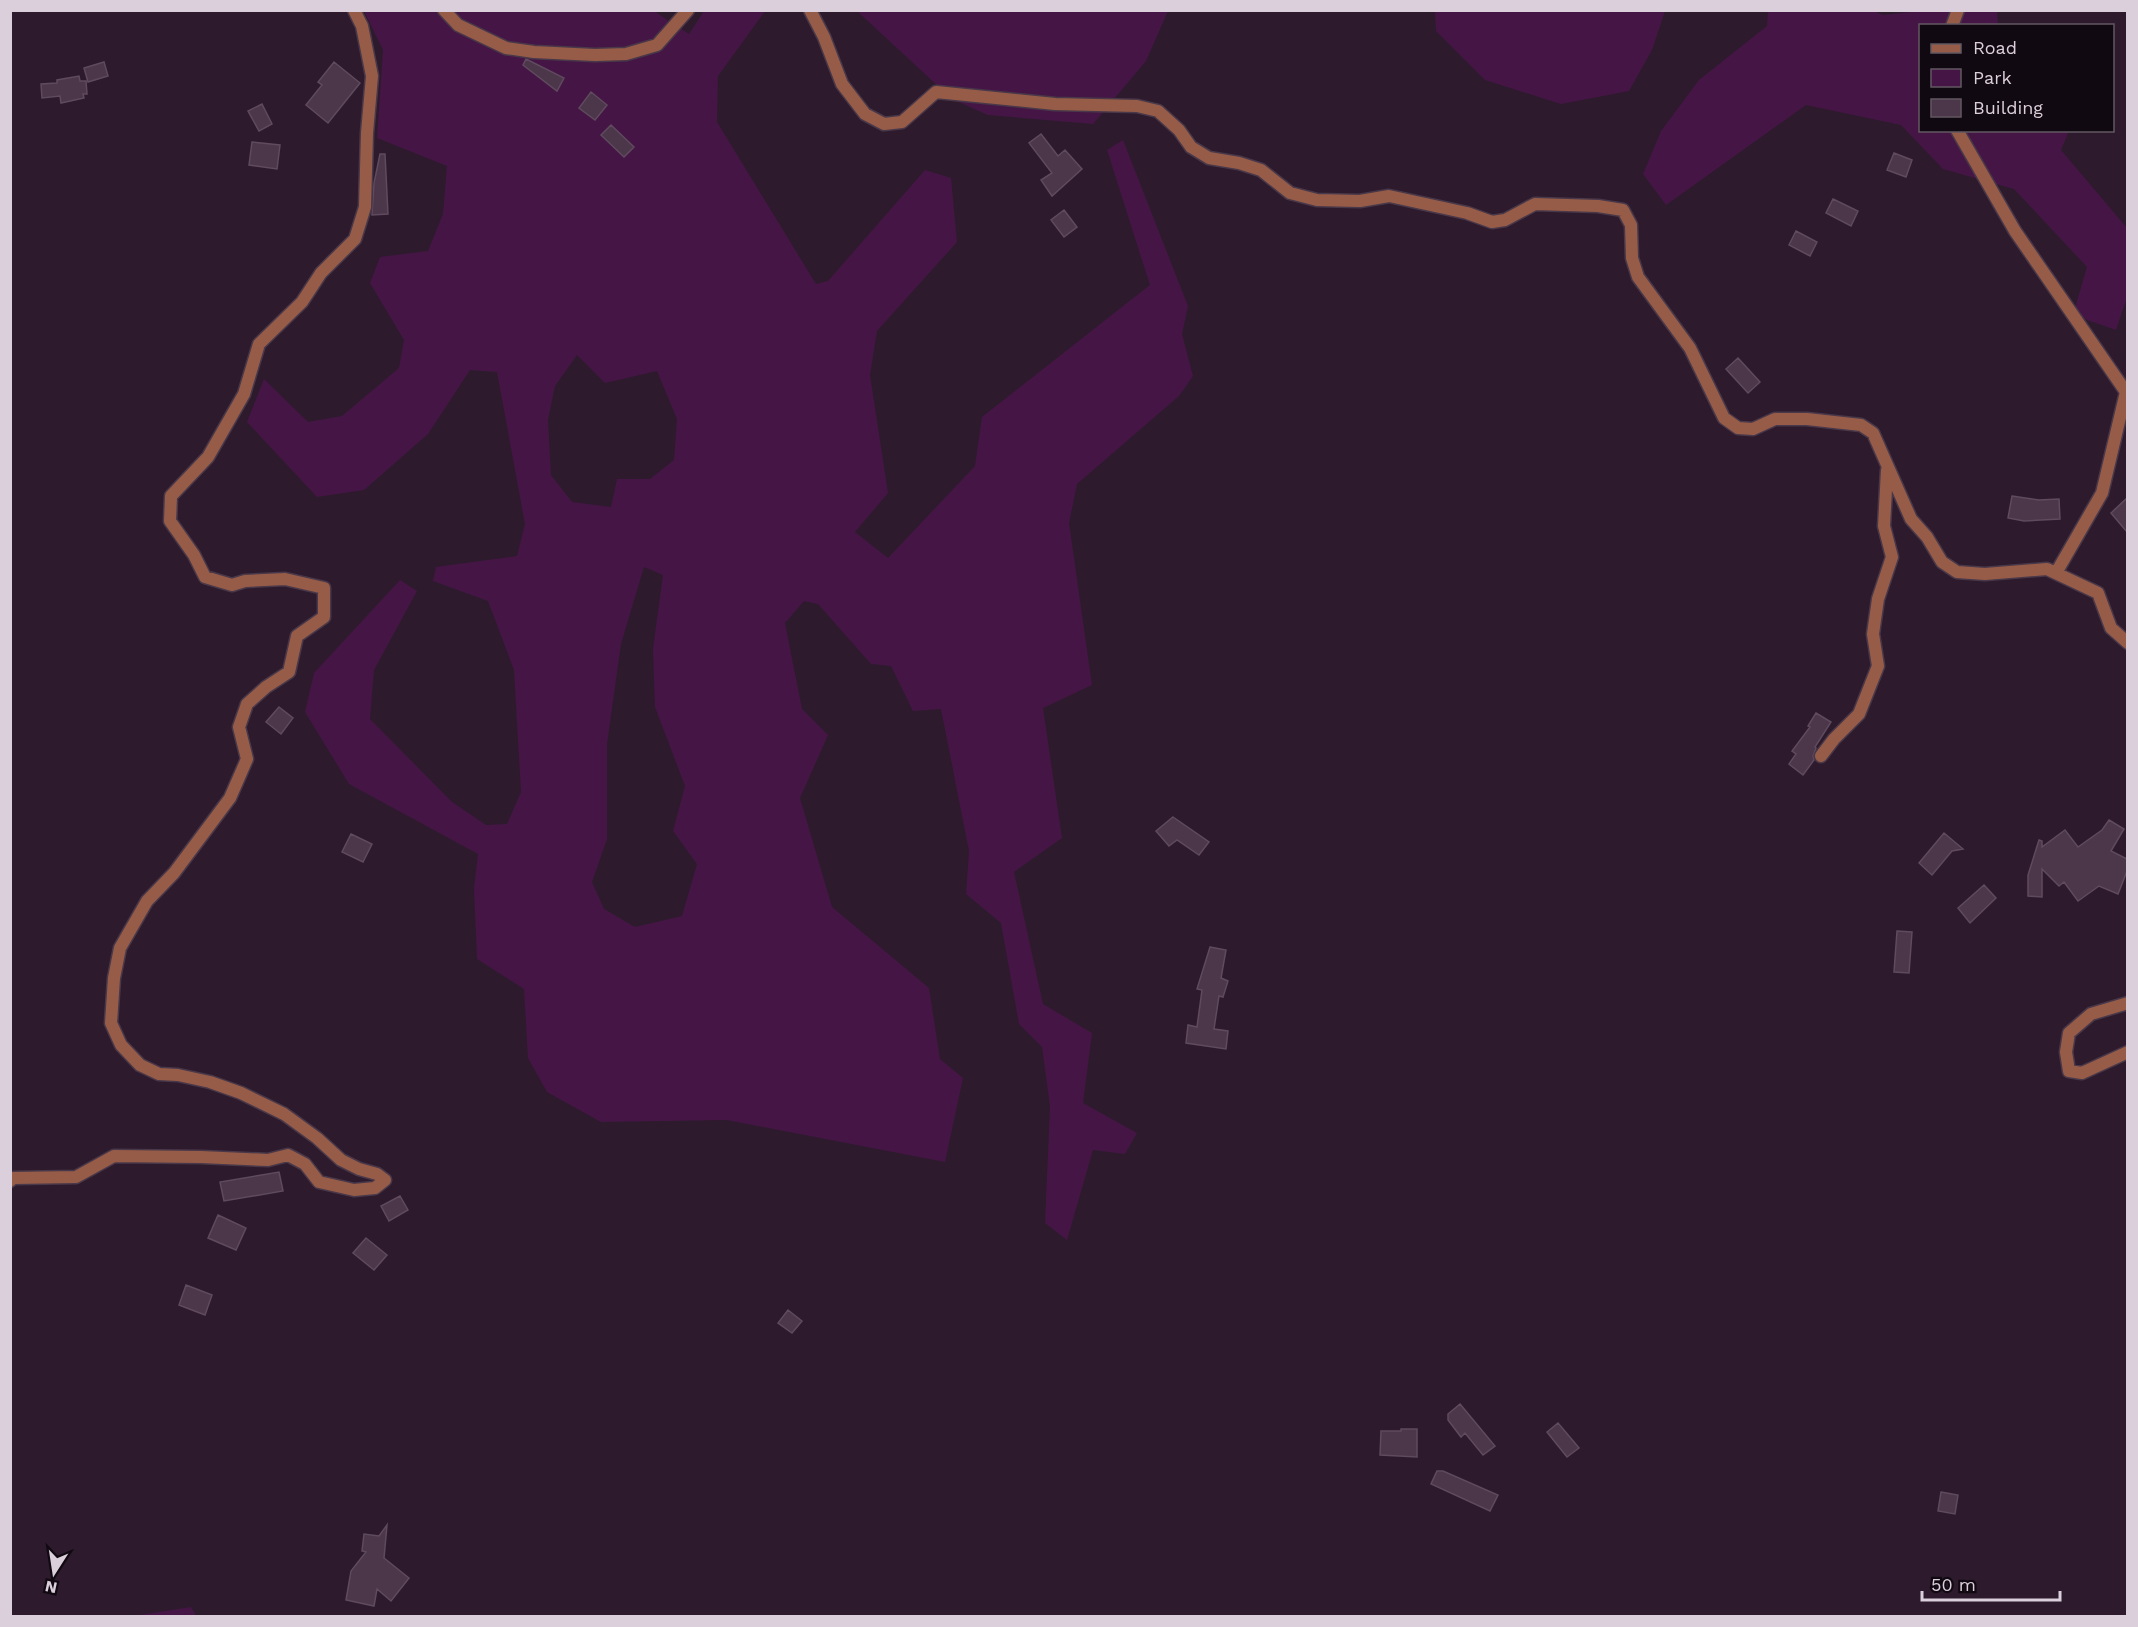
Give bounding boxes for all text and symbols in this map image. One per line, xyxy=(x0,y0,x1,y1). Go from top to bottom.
legend xyxy=(1919,24,2114,132)
text: Road xyxy=(1973,37,2017,58)
text: Park xyxy=(1973,67,2012,88)
text: Building xyxy=(1973,97,2043,118)
north arrow xyxy=(24,1543,84,1603)
scale bar xyxy=(1922,1564,2060,1602)
text: 50 m xyxy=(1931,1574,1976,1595)
text: N xyxy=(43,1577,59,1598)

